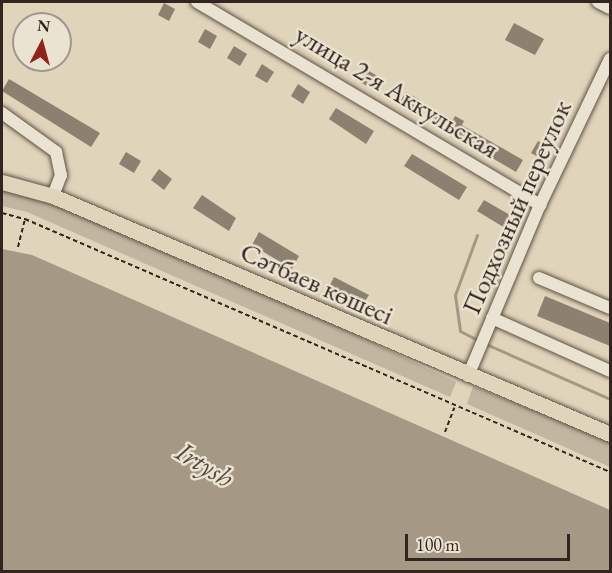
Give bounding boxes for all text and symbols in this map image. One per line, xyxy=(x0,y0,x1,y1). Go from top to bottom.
north arrow xyxy=(12,12,72,72)
text: N xyxy=(36,14,51,37)
street label: улица 2-я Аккульская xyxy=(289,17,505,165)
street label: Подхозный переулок xyxy=(454,95,578,319)
street label: Сәтбаев көшесі xyxy=(236,235,398,331)
water label: Irtysh xyxy=(170,434,240,494)
scale bar xyxy=(408,522,573,560)
text: 100 m xyxy=(416,533,460,556)

